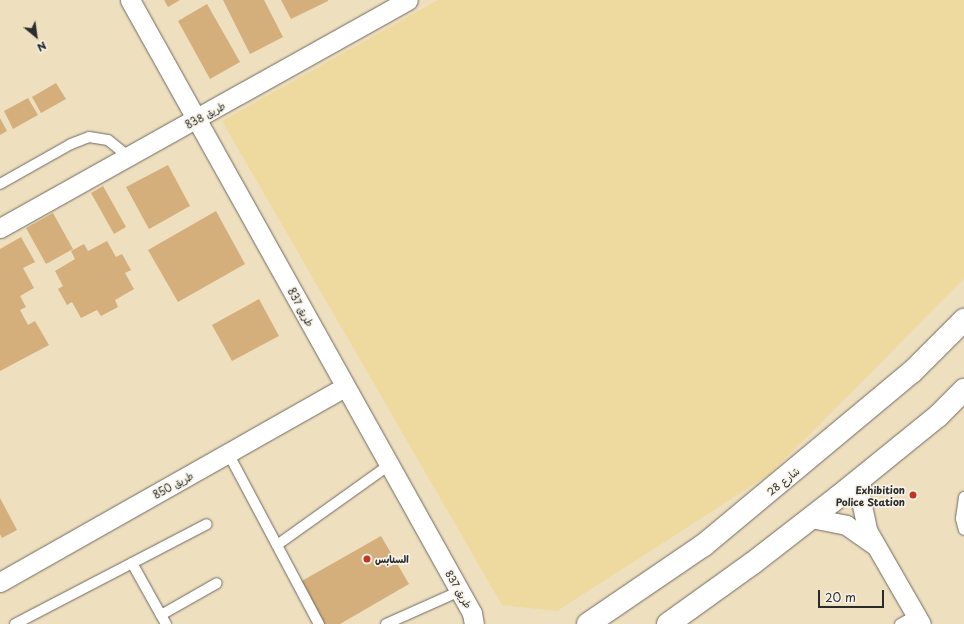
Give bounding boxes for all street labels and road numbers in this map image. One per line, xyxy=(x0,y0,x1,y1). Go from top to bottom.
street label: طريق 838 xyxy=(183,99,227,131)
street label: طريق 837 xyxy=(286,286,316,328)
street label: شارع 28 xyxy=(764,464,802,498)
street label: طريق 850 xyxy=(151,469,195,501)
street label: طريق 837 xyxy=(443,568,475,610)

